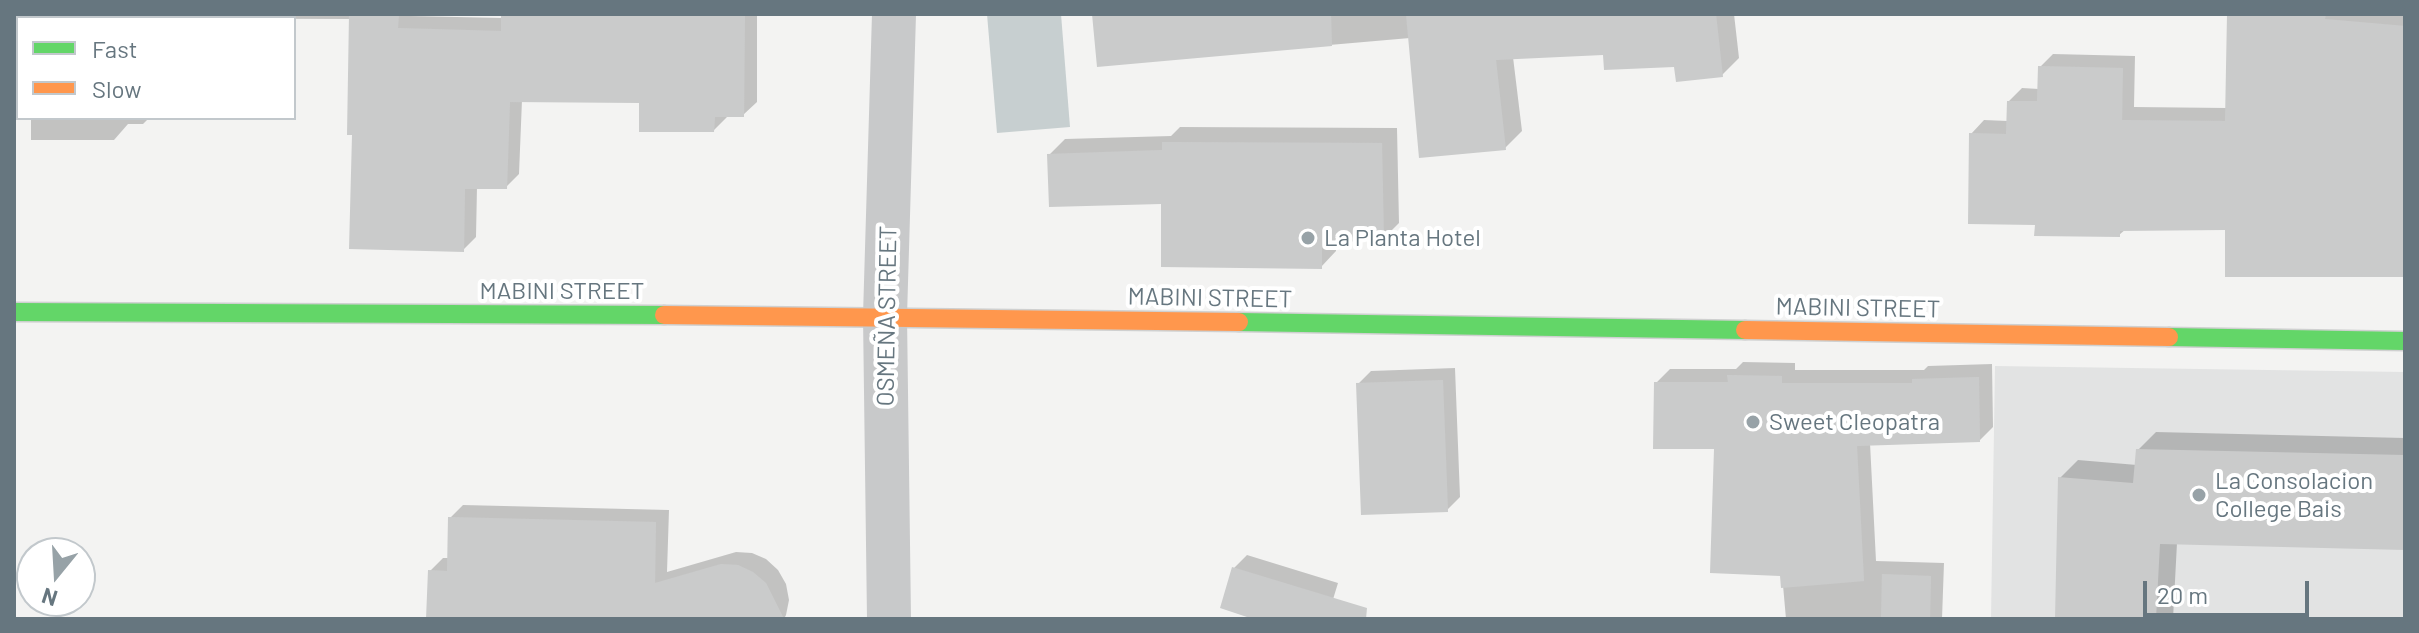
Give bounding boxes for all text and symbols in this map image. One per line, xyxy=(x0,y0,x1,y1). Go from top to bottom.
legend xyxy=(16,16,296,120)
text: Fast xyxy=(92,34,137,63)
text: Slow xyxy=(92,74,141,103)
place label: La Planta Hotel xyxy=(1324,224,1481,252)
street label: OSMEÑA STREET xyxy=(871,225,903,407)
marker: La Planta Hotel xyxy=(1299,229,1317,247)
street label: MABINI STREET xyxy=(480,277,644,305)
street label: MABINI STREET xyxy=(1127,282,1293,314)
street label: MABINI STREET xyxy=(1775,292,1941,324)
place label: Sweet Cleopatra xyxy=(1769,408,1940,436)
marker: Sweet Cleopatra xyxy=(1744,413,1762,431)
place label: La Consolacion College Bais xyxy=(2215,467,2373,523)
marker: La Consolacion College Bais xyxy=(2190,486,2208,504)
north arrow xyxy=(16,537,96,617)
scale bar xyxy=(2147,565,2313,615)
text: 20 m xyxy=(2157,580,2208,609)
text: N xyxy=(38,583,60,613)

